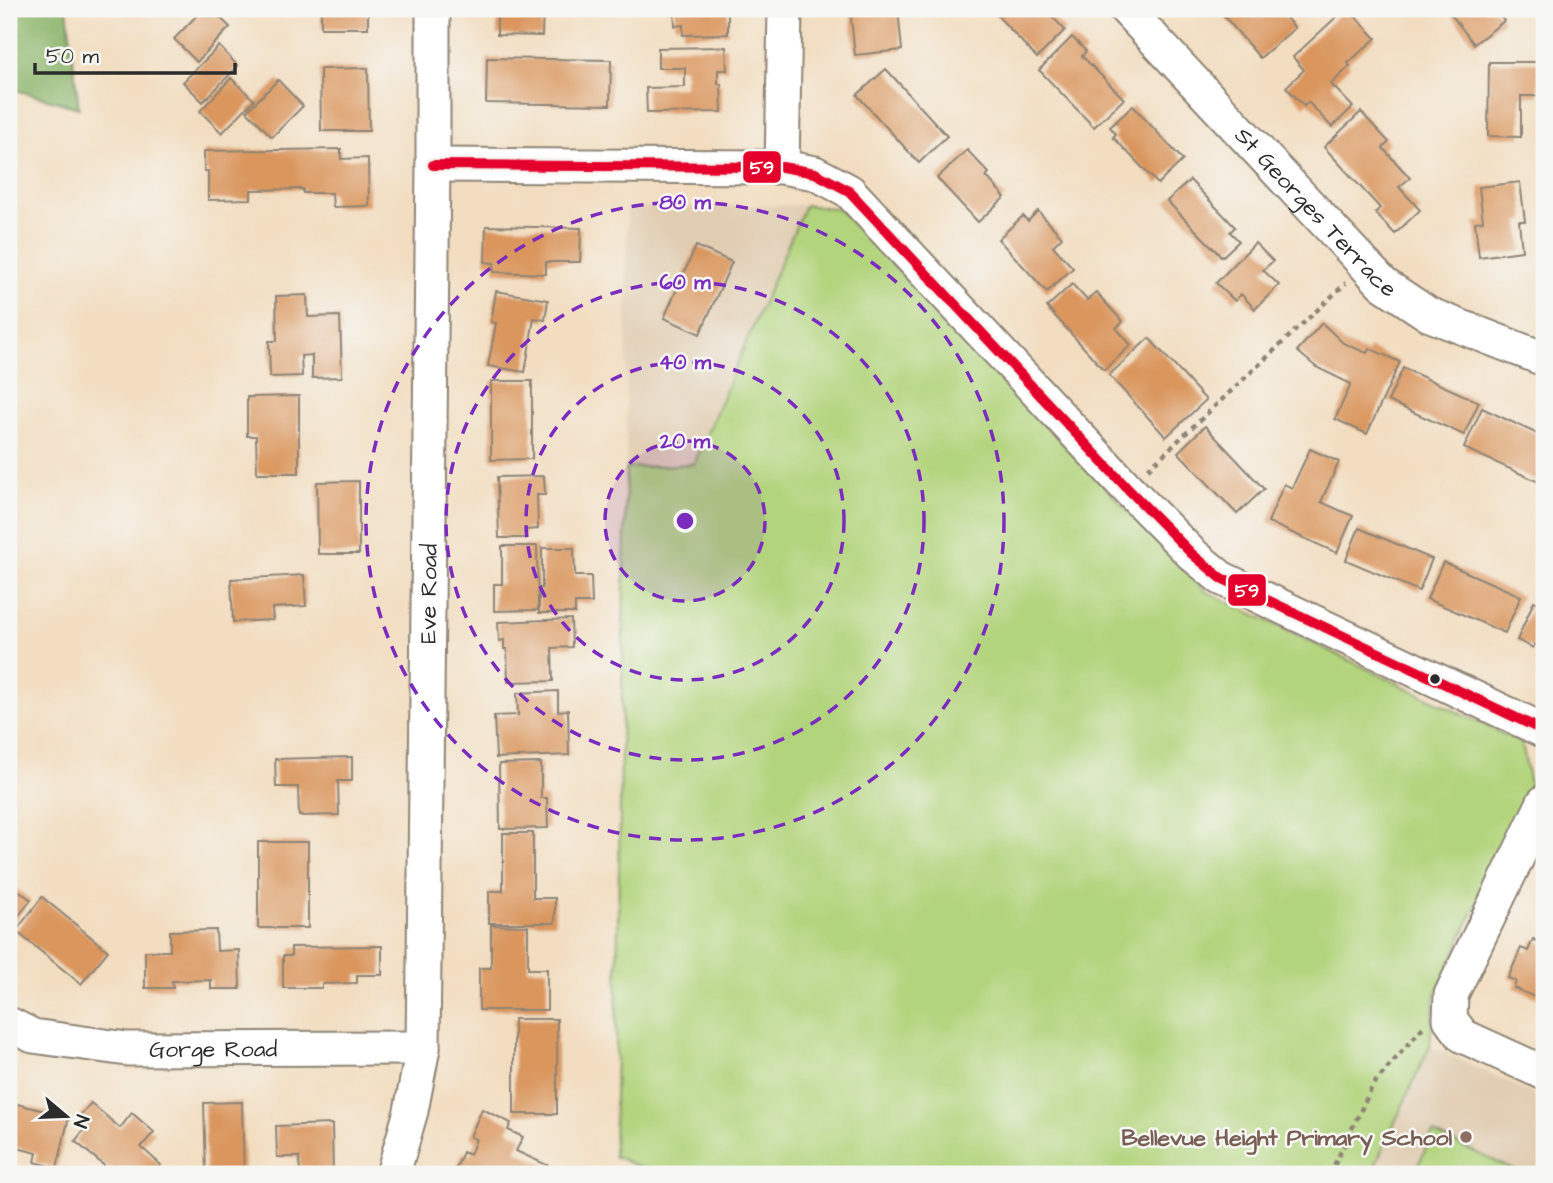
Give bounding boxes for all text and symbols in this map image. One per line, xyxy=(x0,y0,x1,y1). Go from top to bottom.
scale bar xyxy=(35,32,234,76)
text: 50 m xyxy=(46,42,100,71)
street label: St Georges Terrace xyxy=(1227,120,1402,306)
line badge: 59 xyxy=(742,150,782,184)
text: 59 xyxy=(750,155,774,182)
text: 80 m xyxy=(659,188,711,217)
text: 60 m xyxy=(659,268,711,297)
text: 40 m xyxy=(659,348,712,377)
text: 20 m xyxy=(659,427,711,456)
centre of rings xyxy=(673,509,697,533)
street label: Eve Road xyxy=(413,543,446,644)
line badge: 59 xyxy=(1227,573,1267,607)
text: 59 xyxy=(1235,578,1259,605)
unlabelled marker xyxy=(1428,672,1442,686)
street label: Gorge Road xyxy=(149,1033,278,1067)
north arrow xyxy=(32,1082,102,1152)
text: N xyxy=(66,1111,95,1131)
place label: Bellevue Height Primary School xyxy=(1121,1122,1452,1156)
marker: Bellevue Height Primary School xyxy=(1458,1129,1474,1145)

